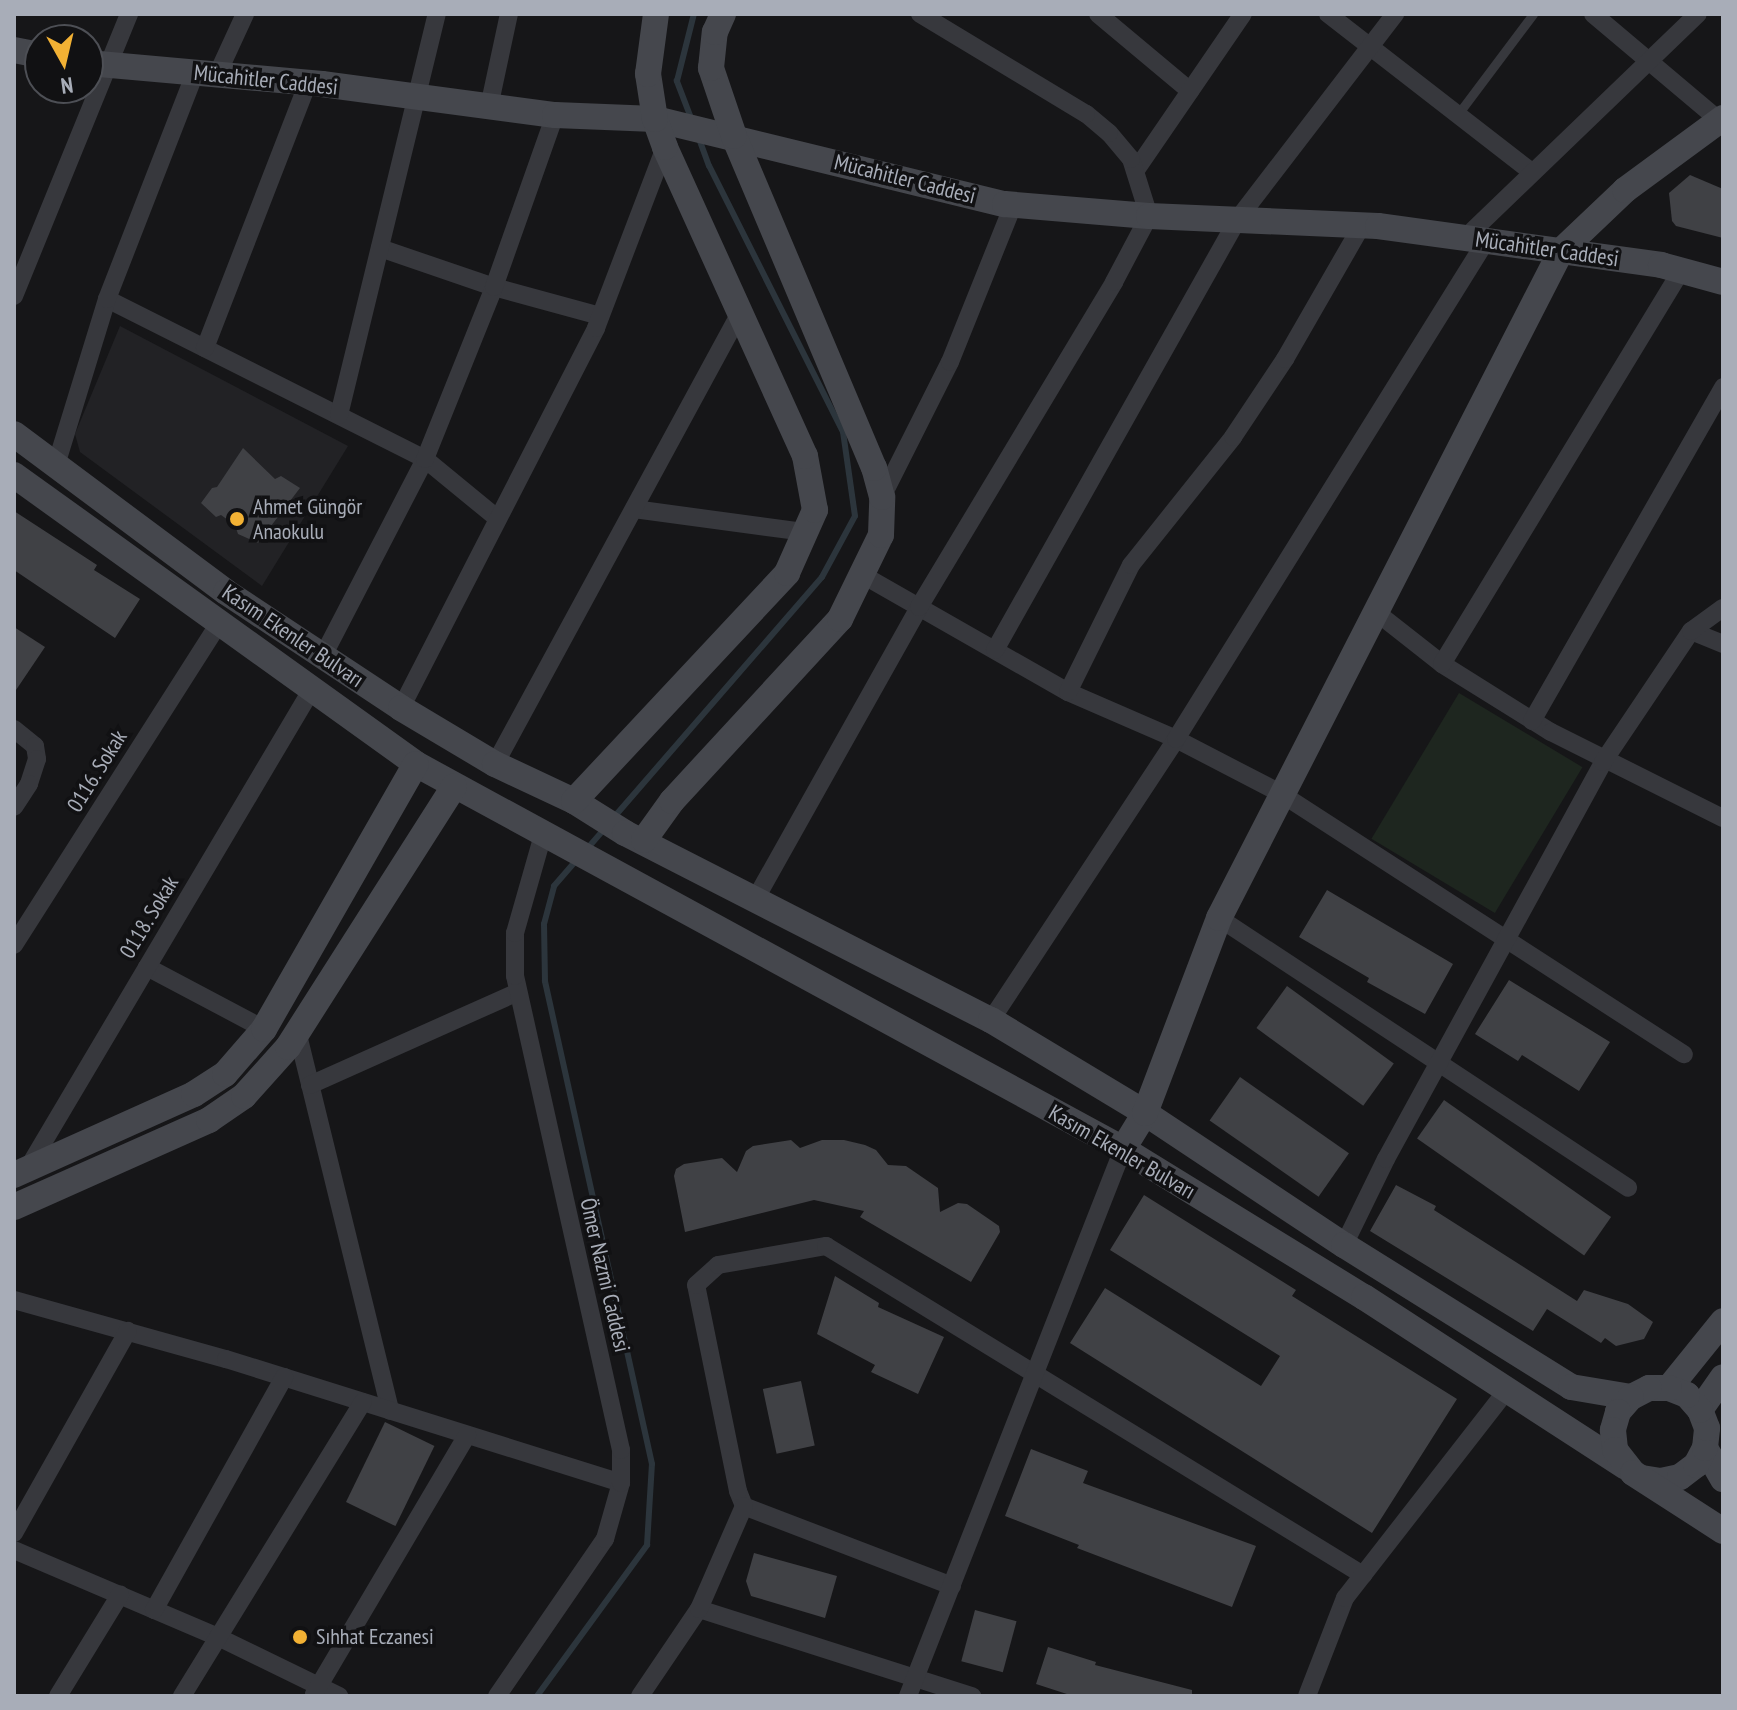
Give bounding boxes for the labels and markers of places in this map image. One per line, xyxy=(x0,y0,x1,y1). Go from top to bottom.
place label: Ahmet Güngör Anaokulu xyxy=(253,493,362,544)
marker: Ahmet Güngör Anaokulu xyxy=(228,510,246,528)
place label: Sıhhat Eczanesi xyxy=(316,1624,434,1650)
marker: Sıhhat Eczanesi xyxy=(291,1628,309,1646)

